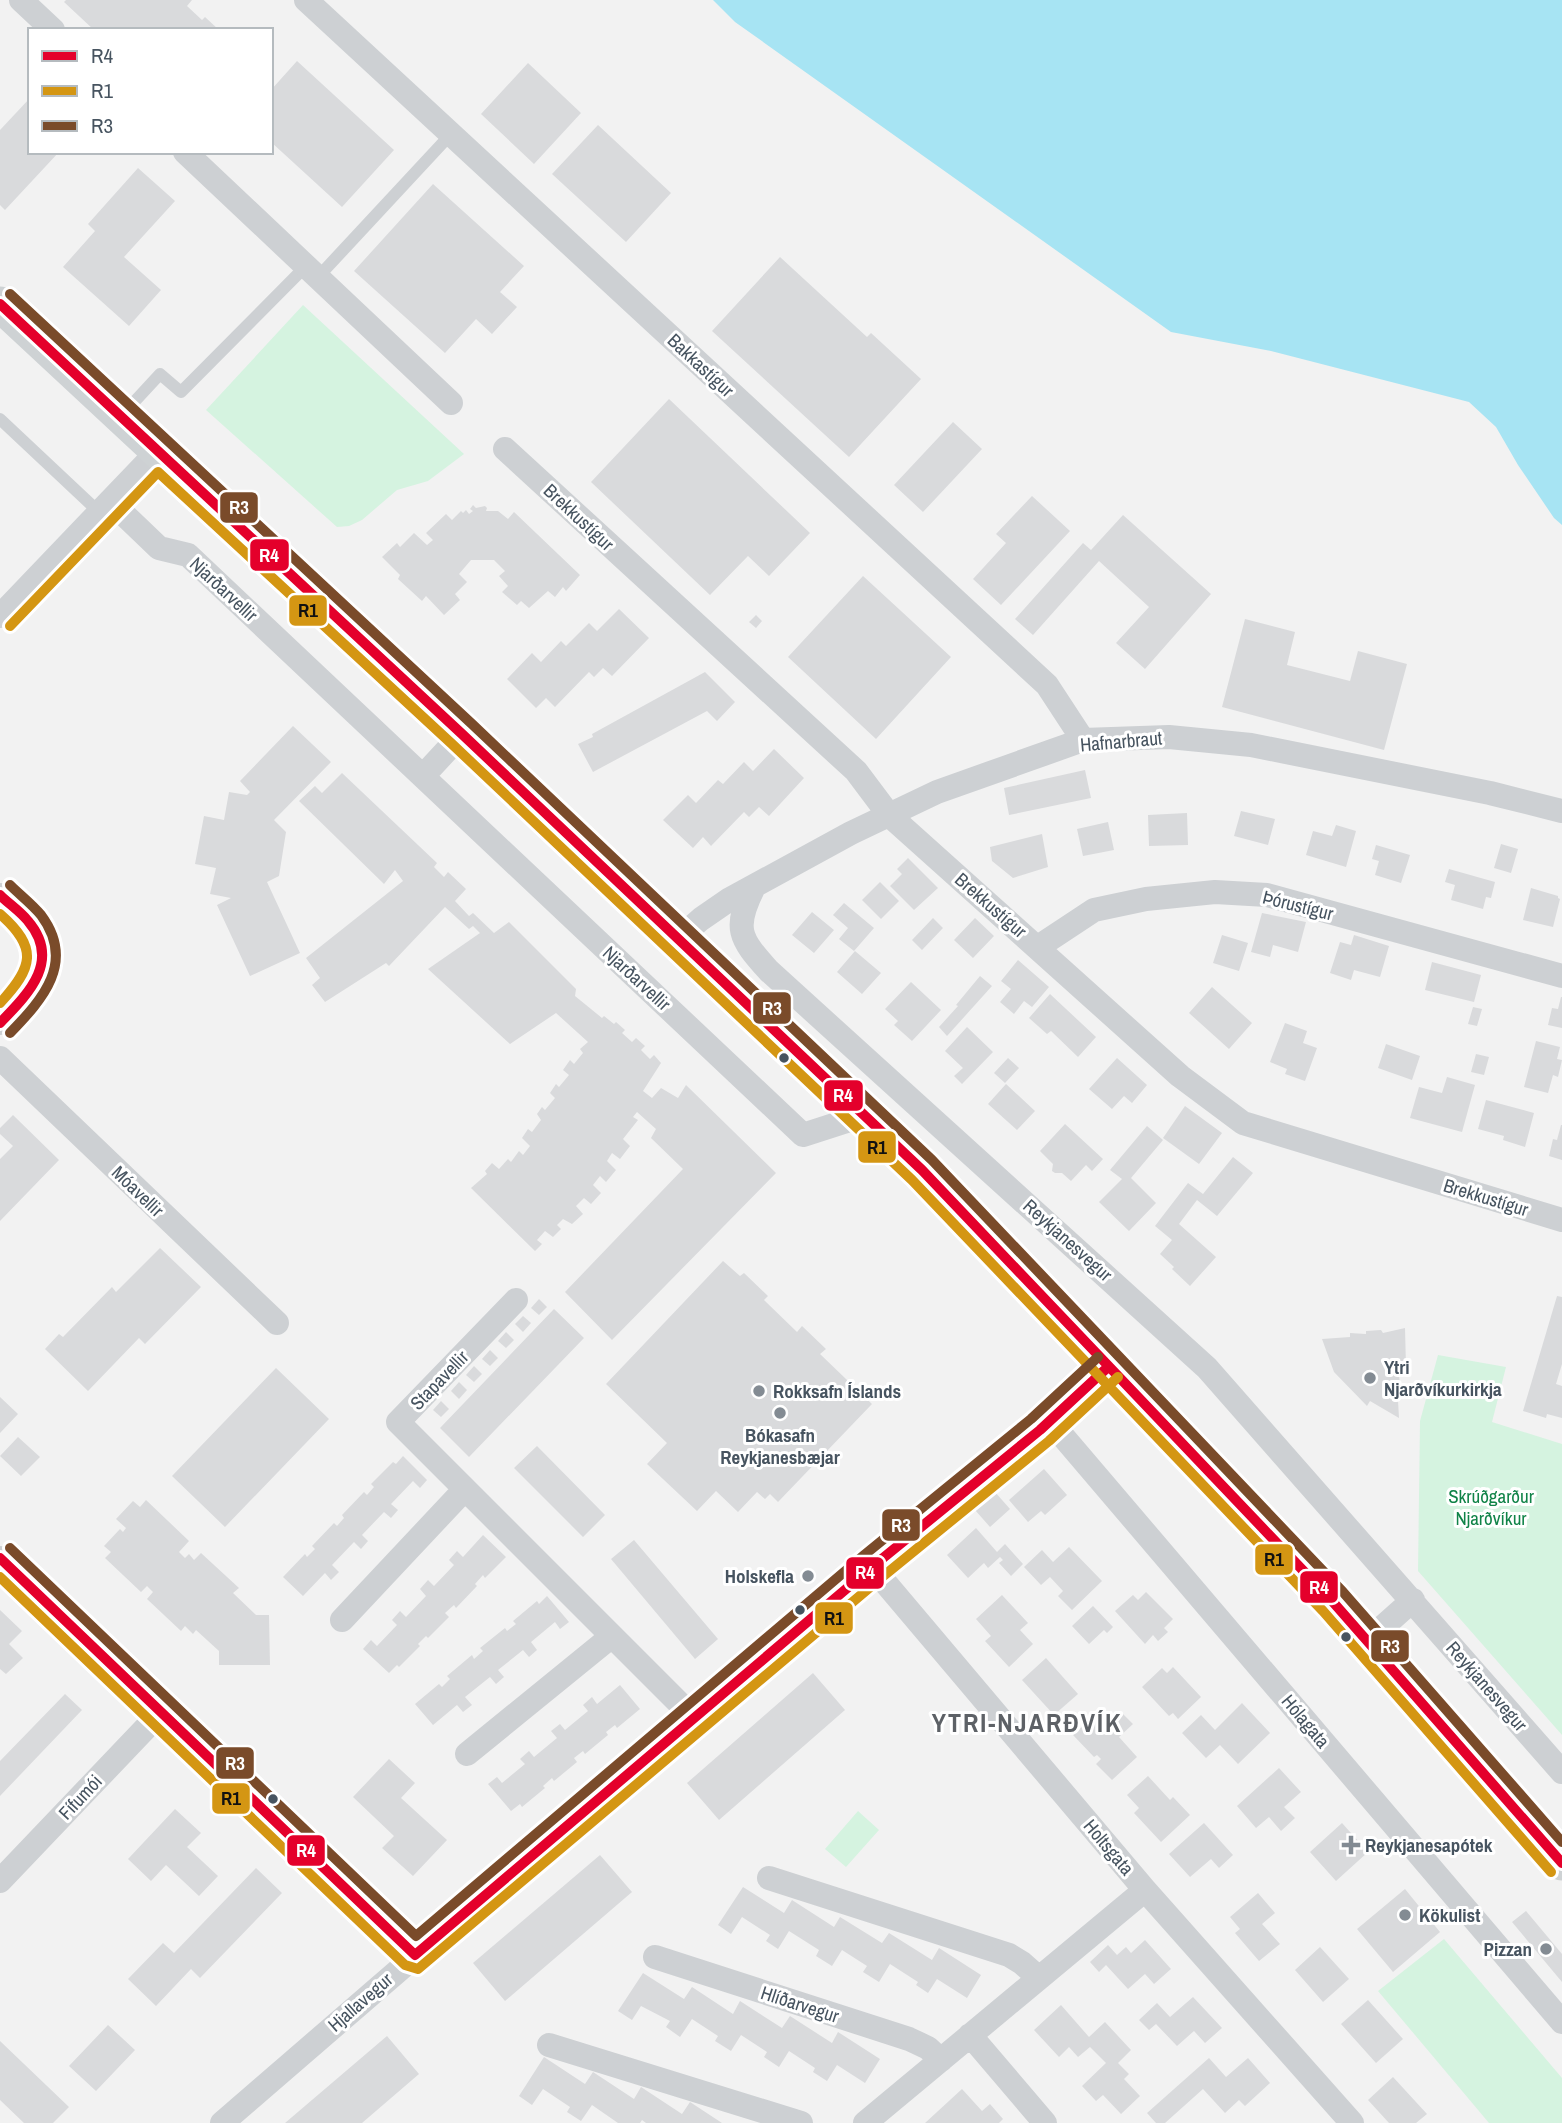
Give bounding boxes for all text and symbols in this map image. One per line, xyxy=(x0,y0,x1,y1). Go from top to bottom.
legend xyxy=(28,28,273,154)
text: R4 xyxy=(91,41,113,70)
text: R1 xyxy=(91,76,113,105)
text: R3 xyxy=(91,111,113,140)
street label: Bakkastígur xyxy=(662,327,741,403)
street label: Brekkustígur xyxy=(538,478,620,557)
line badge: R3 xyxy=(219,491,259,524)
text: R3 xyxy=(229,494,249,520)
line badge: R4 xyxy=(249,538,290,572)
text: R4 xyxy=(259,542,279,568)
street label: Njarðarvellir xyxy=(184,551,264,628)
line badge: R1 xyxy=(288,594,328,627)
text: R1 xyxy=(298,597,318,623)
street label: Hafnarbraut xyxy=(1079,724,1164,758)
street label: Brekkustígur xyxy=(949,866,1033,944)
street label: Þórustígur xyxy=(1260,884,1337,927)
street label: Njarðarvellir xyxy=(597,940,677,1017)
line badge: R3 xyxy=(752,991,792,1025)
text: R3 xyxy=(762,995,782,1021)
unlabelled marker xyxy=(777,1051,791,1065)
line badge: R4 xyxy=(823,1079,864,1112)
text: R4 xyxy=(833,1082,853,1108)
line badge: R1 xyxy=(857,1130,897,1164)
text: R1 xyxy=(867,1134,887,1160)
street label: Móavellir xyxy=(106,1160,170,1223)
street label: Brekkustígur xyxy=(1440,1172,1532,1222)
street label: Reykjanesvegur xyxy=(1018,1193,1119,1288)
street label: Stapavellir xyxy=(404,1344,474,1416)
place label: Ytri Njarðvíkurkirkja xyxy=(1384,1354,1502,1402)
marker: Ytri Njarðvíkurkirkja xyxy=(1362,1370,1378,1386)
place label: Rokksafn Íslands xyxy=(773,1378,901,1404)
marker: Rokksafn Íslands xyxy=(751,1383,767,1399)
marker: Bókasafn Reykjanesbæjar xyxy=(772,1405,788,1421)
place label: Bókasafn Reykjanesbæjar xyxy=(720,1422,840,1470)
park label: Skrúðgarður Njarðvíkur xyxy=(1448,1483,1535,1531)
line badge: R3 xyxy=(881,1508,921,1542)
text: R3 xyxy=(891,1512,911,1538)
line badge: R1 xyxy=(1254,1543,1294,1576)
text: R1 xyxy=(1264,1546,1284,1572)
line badge: R4 xyxy=(845,1556,885,1590)
text: R4 xyxy=(855,1559,875,1585)
place label: Holskefla xyxy=(725,1563,794,1589)
marker: Holskefla xyxy=(800,1568,816,1584)
line badge: R4 xyxy=(1299,1570,1339,1604)
text: R4 xyxy=(1309,1574,1329,1600)
line badge: R1 xyxy=(814,1601,854,1635)
unlabelled marker xyxy=(793,1603,807,1617)
text: R1 xyxy=(824,1605,844,1631)
line badge: R3 xyxy=(1370,1629,1410,1663)
unlabelled marker xyxy=(1339,1630,1353,1644)
text: R3 xyxy=(1380,1633,1400,1659)
street label: Reykjanesvegur xyxy=(1441,1635,1534,1737)
street label: Hólagata xyxy=(1276,1689,1336,1753)
district label: YTRI-NJARÐVÍK xyxy=(932,1705,1122,1740)
line badge: R3 xyxy=(215,1746,255,1780)
text: R3 xyxy=(225,1750,245,1776)
street label: Fífumói xyxy=(52,1769,108,1825)
line badge: R1 xyxy=(211,1782,251,1815)
text: R1 xyxy=(221,1785,241,1811)
unlabelled marker xyxy=(266,1792,280,1806)
street label: Holtsgata xyxy=(1078,1813,1140,1881)
place label: Reykjanesapótek xyxy=(1365,1832,1493,1858)
line badge: R4 xyxy=(286,1834,326,1867)
text: R4 xyxy=(296,1837,316,1863)
marker: Reykjanesapótek xyxy=(1343,1837,1359,1853)
place label: Kökulist xyxy=(1419,1902,1480,1928)
marker: Kökulist xyxy=(1397,1907,1413,1923)
place label: Pizzan xyxy=(1484,1936,1532,1962)
marker: Pizzan xyxy=(1538,1941,1554,1957)
street label: Hjallavegur xyxy=(322,1966,399,2037)
street label: Hlíðarvegur xyxy=(758,1979,843,2029)

